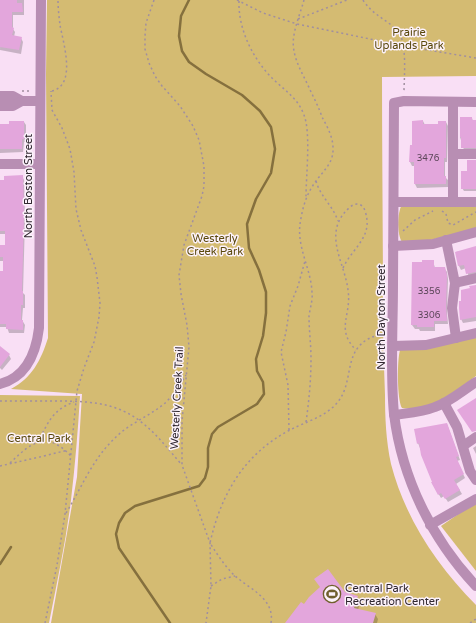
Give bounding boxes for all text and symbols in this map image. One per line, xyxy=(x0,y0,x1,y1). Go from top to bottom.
park label: Prairie Uplands Park xyxy=(374,26,444,52)
street label: North Boston Street xyxy=(22,134,35,238)
house number: 3476 xyxy=(417,153,440,164)
park label: Westerly Creek Park xyxy=(187,232,243,258)
street label: North Dayton Street xyxy=(375,264,388,370)
house number: 3356 xyxy=(418,286,441,297)
house number: 3306 xyxy=(418,310,441,321)
street label: Westerly Creek Trail xyxy=(168,346,186,450)
park label: Central Park xyxy=(7,432,71,445)
place label: Central Park Recreation Center xyxy=(345,582,440,608)
sports icon: Central Park Recreation Center xyxy=(322,584,342,604)

